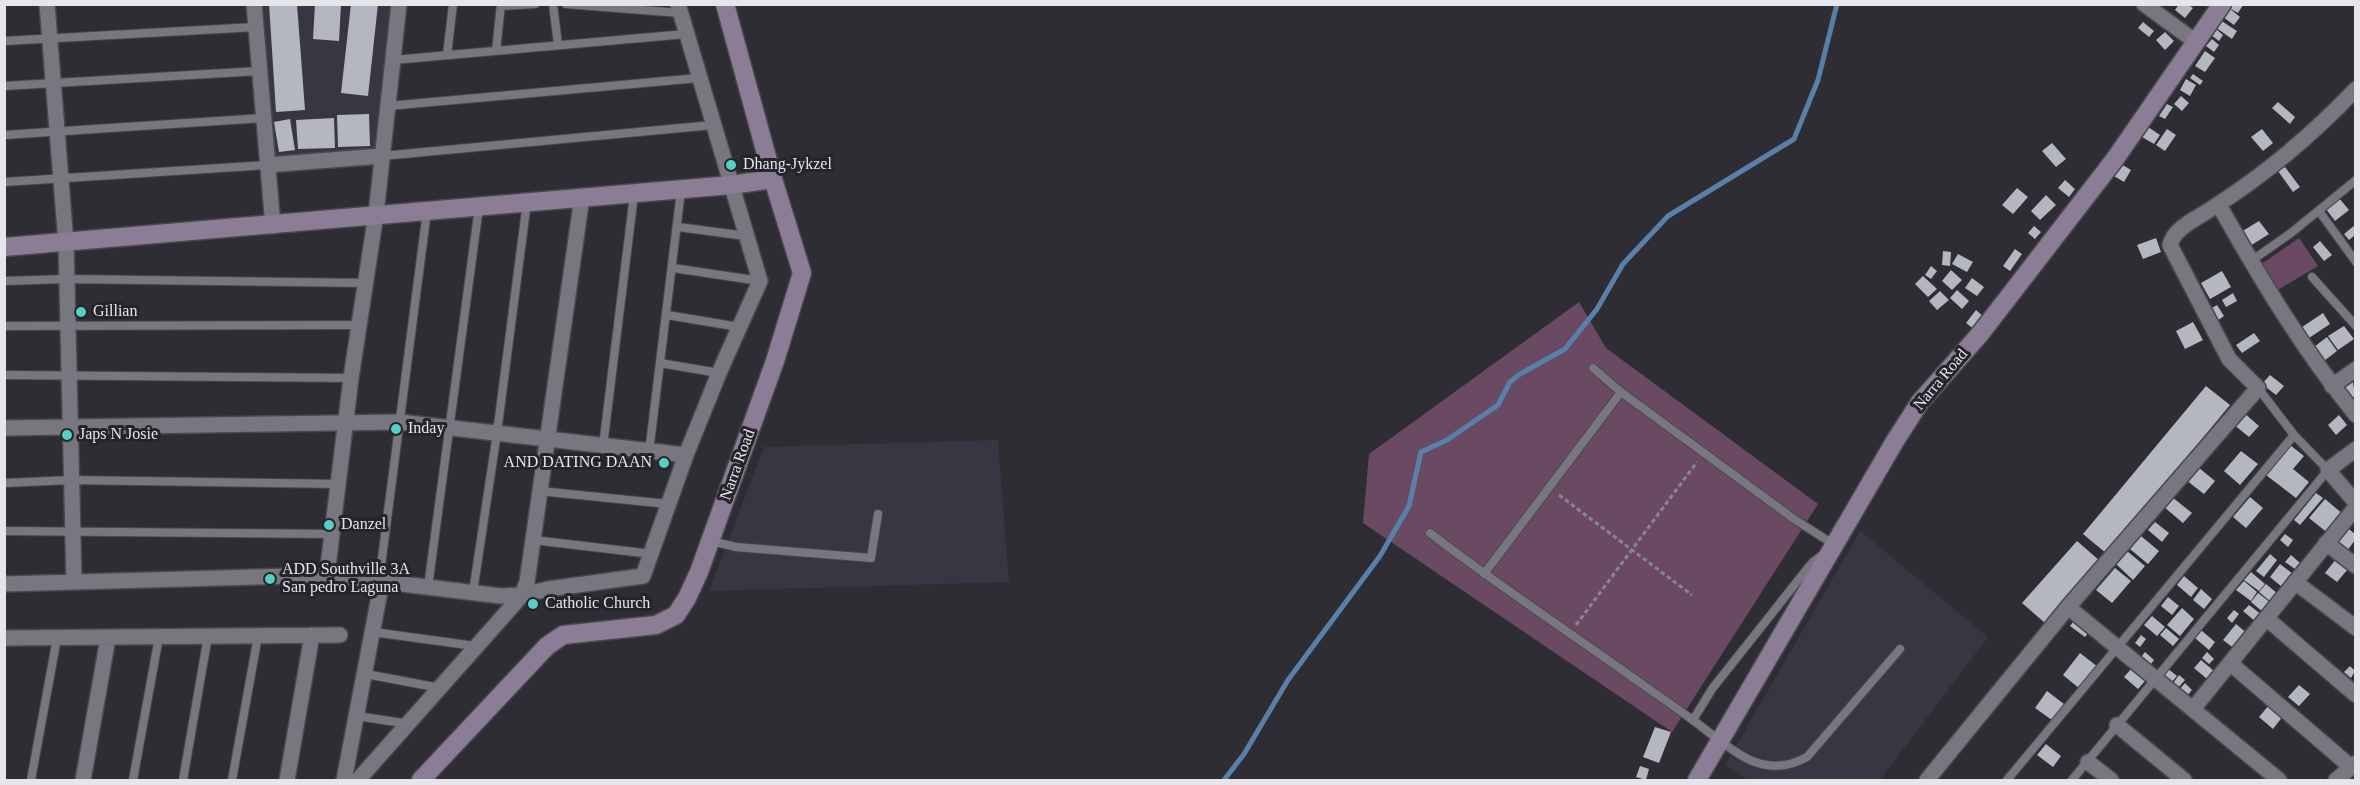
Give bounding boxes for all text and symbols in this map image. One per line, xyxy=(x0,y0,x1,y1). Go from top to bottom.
place label: Dhang-Jykzel xyxy=(743,155,832,175)
marker: Dhang-Jykzel xyxy=(724,158,738,172)
place label: Gillian xyxy=(93,302,137,322)
marker: Gillian xyxy=(74,305,88,319)
street label: Narra Road xyxy=(1910,345,1972,415)
place label: Inday xyxy=(408,419,444,439)
marker: Inday xyxy=(389,422,403,436)
place label: Japs N Josie xyxy=(79,425,158,445)
street label: Narra Road xyxy=(716,427,760,503)
marker: Japs N Josie xyxy=(60,428,74,442)
place label: AND DATING DAAN xyxy=(504,453,652,473)
marker: AND DATING DAAN xyxy=(657,456,671,470)
place label: Danzel xyxy=(341,515,386,535)
marker: Danzel xyxy=(322,518,336,532)
place label: ADD Southville 3A San pedro Laguna xyxy=(282,560,410,598)
marker: ADD Southville 3A San pedro Laguna xyxy=(263,572,277,586)
place label: Catholic Church xyxy=(545,594,650,614)
marker: Catholic Church xyxy=(526,597,540,611)

